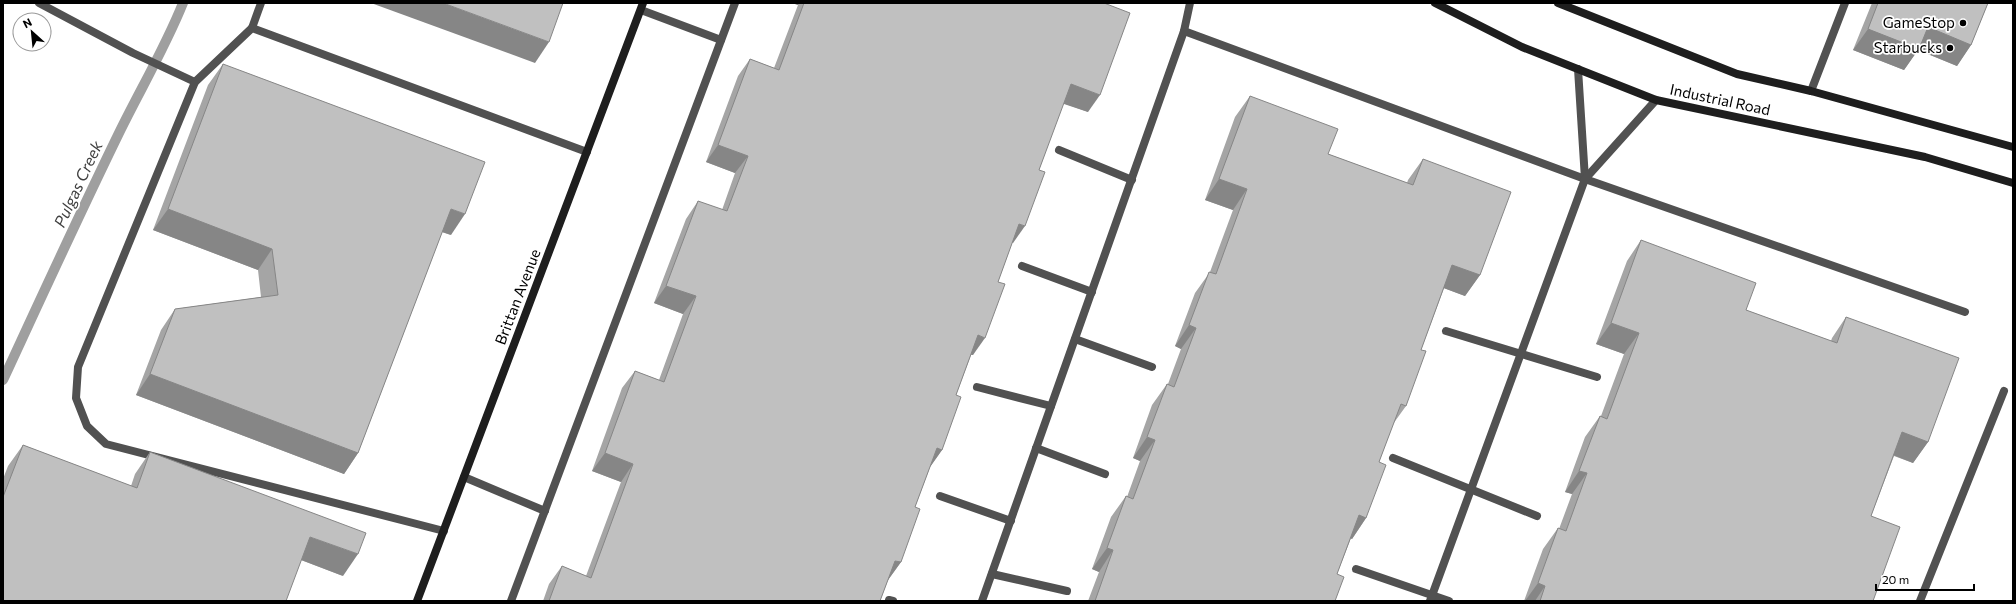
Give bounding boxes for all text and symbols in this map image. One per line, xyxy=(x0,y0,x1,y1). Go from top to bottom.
north arrow xyxy=(12,12,52,52)
place label: GameStop xyxy=(1883,13,1955,31)
text: N xyxy=(21,15,34,30)
marker: GameStop xyxy=(1958,18,1968,28)
place label: Starbucks xyxy=(1874,38,1942,56)
marker: Starbucks xyxy=(1945,43,1955,53)
street label: Industrial Road xyxy=(1668,80,1772,118)
water label: Pulgas Creek xyxy=(49,137,106,230)
street label: Brittan Avenue xyxy=(491,246,544,347)
scale bar xyxy=(1876,566,1974,592)
text: 20 m xyxy=(1882,572,1909,586)

